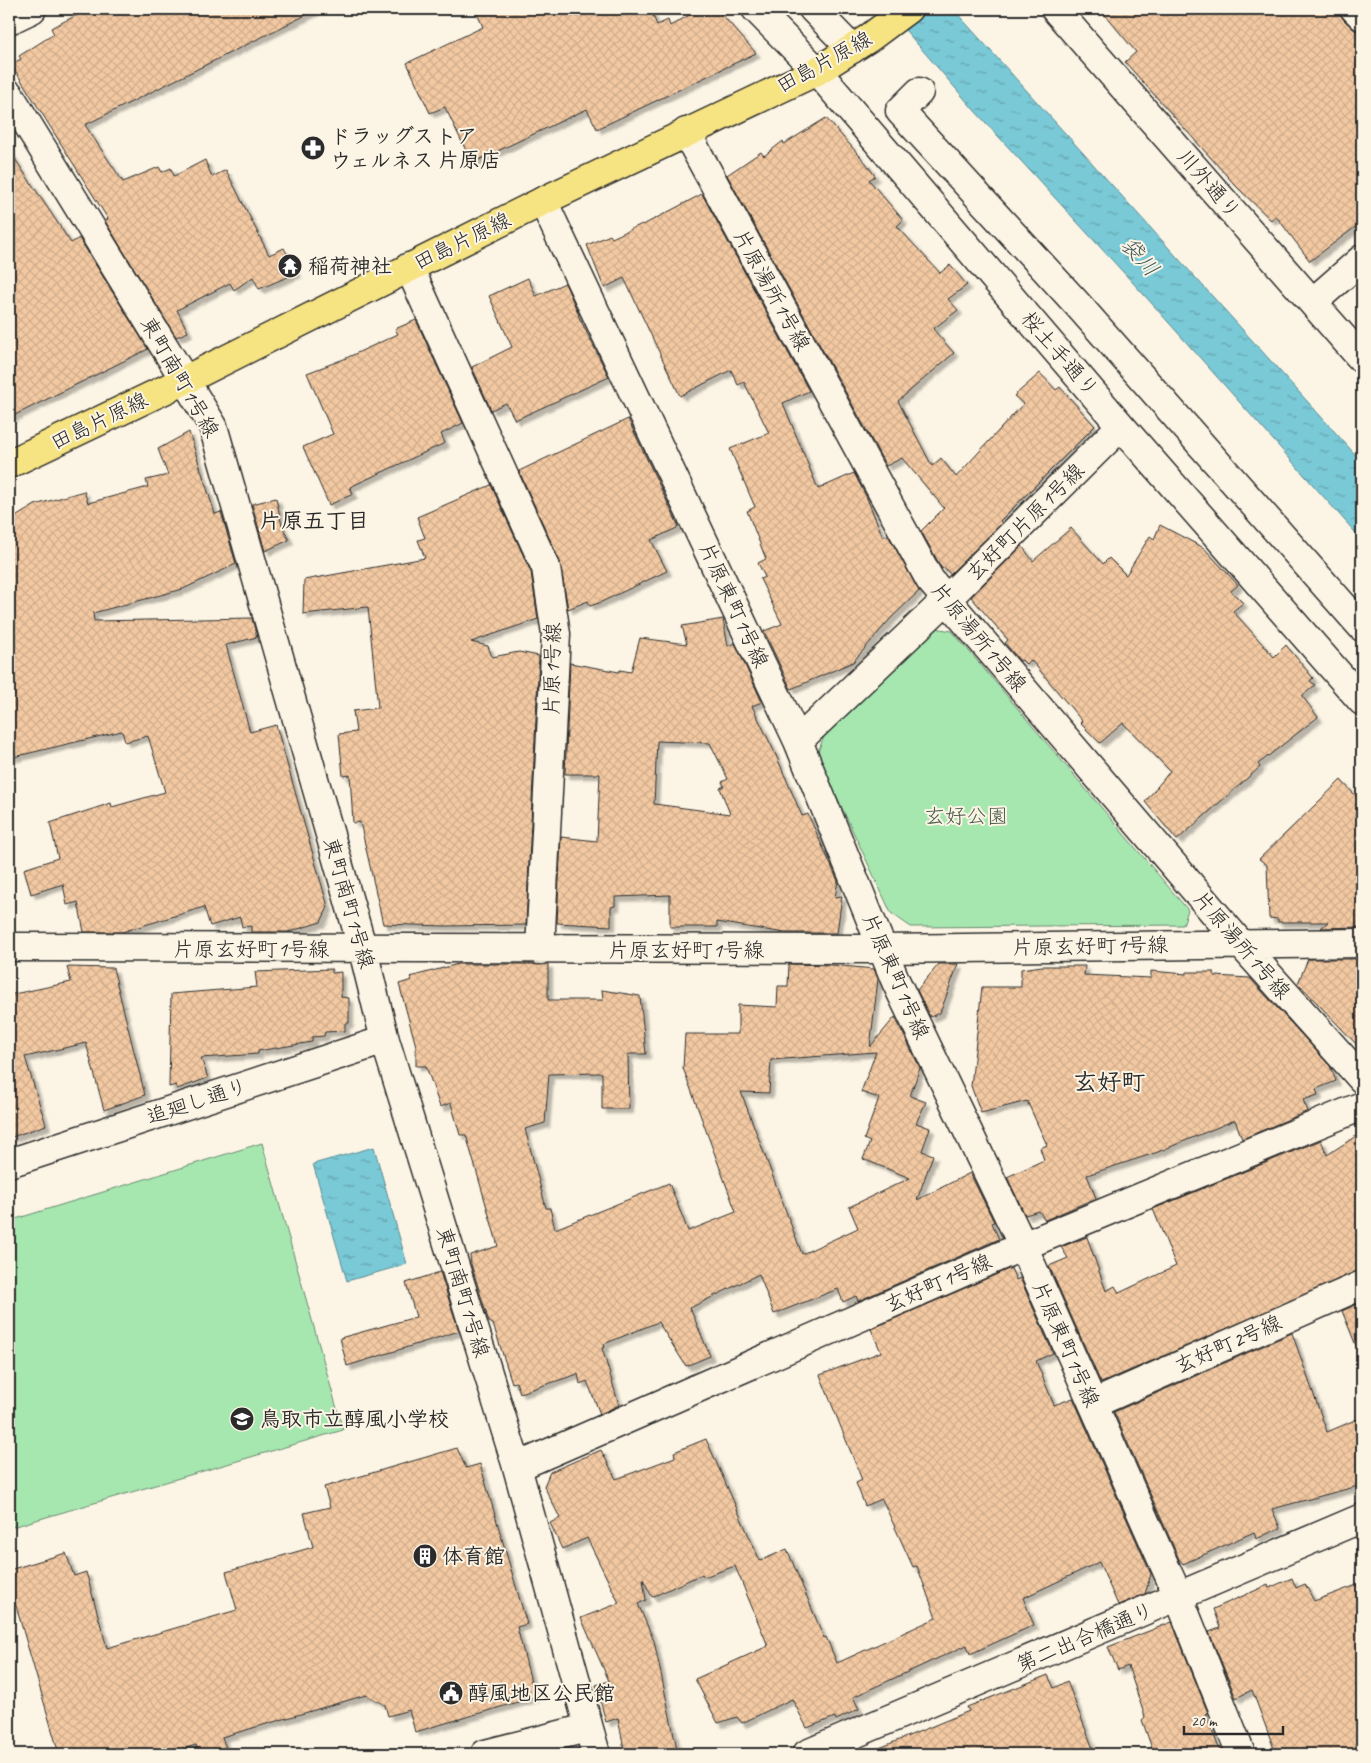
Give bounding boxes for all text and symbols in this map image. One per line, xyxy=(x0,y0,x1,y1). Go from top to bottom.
street label: 田島片原線 xyxy=(772,25,876,99)
place label: ドラッグストア ウェルネス 片原店 xyxy=(330,123,501,173)
pharmacy icon: ドラッグストア ウェルネス 片原店 xyxy=(300,135,326,161)
street label: 川外通り xyxy=(1172,144,1246,224)
street label: 田島片原線 xyxy=(409,206,515,276)
street label: 片原湯所1号線 xyxy=(728,224,816,356)
water label: 袋川 xyxy=(1115,231,1165,283)
temple icon: 稲荷神社 xyxy=(277,253,303,279)
place label: 稲荷神社 xyxy=(308,253,392,279)
street label: 桜土手通り xyxy=(1016,306,1104,402)
street label: 東町南町1号線 xyxy=(135,312,225,442)
street label: 田島片原線 xyxy=(46,386,152,456)
street label: 玄好町片原1号線 xyxy=(960,457,1090,587)
district label: 片原五丁目 xyxy=(259,507,369,535)
street label: 片原東町1号線 xyxy=(694,538,774,672)
street label: 片原湯所1号線 xyxy=(926,577,1032,697)
street label: 片原1号線 xyxy=(538,622,566,716)
park label: 玄好公園 xyxy=(924,803,1008,829)
street label: 東町南町1号線 xyxy=(318,834,380,972)
street label: 片原湯所1号線 xyxy=(1188,885,1296,1005)
street label: 片原東町1号線 xyxy=(857,909,935,1043)
street label: 片原玄好町1号線 xyxy=(1012,932,1168,960)
street label: 片原玄好町1号線 xyxy=(173,936,329,962)
street label: 片原玄好町1号線 xyxy=(608,937,764,963)
district label: 玄好町 xyxy=(1073,1067,1145,1097)
street label: 追廻し通り xyxy=(143,1072,251,1130)
street label: 東町南町1号線 xyxy=(431,1223,495,1361)
street label: 玄好町1号線 xyxy=(880,1248,996,1318)
street label: 片原東町1号線 xyxy=(1027,1277,1105,1411)
street label: 玄好町2号線 xyxy=(1170,1309,1286,1379)
school or university icon: 鳥取市立醇風小学校 xyxy=(229,1406,255,1432)
place label: 鳥取市立醇風小学校 xyxy=(260,1406,449,1432)
building icon: 体育館 xyxy=(412,1543,438,1569)
place label: 体育館 xyxy=(442,1543,505,1569)
street label: 第二出合橋通り xyxy=(1012,1596,1158,1678)
public building icon: 醇風地区公民館 xyxy=(438,1680,464,1706)
place label: 醇風地区公民館 xyxy=(468,1680,615,1706)
scale bar xyxy=(1184,1703,1282,1735)
text: 20 m xyxy=(1191,1712,1218,1731)

